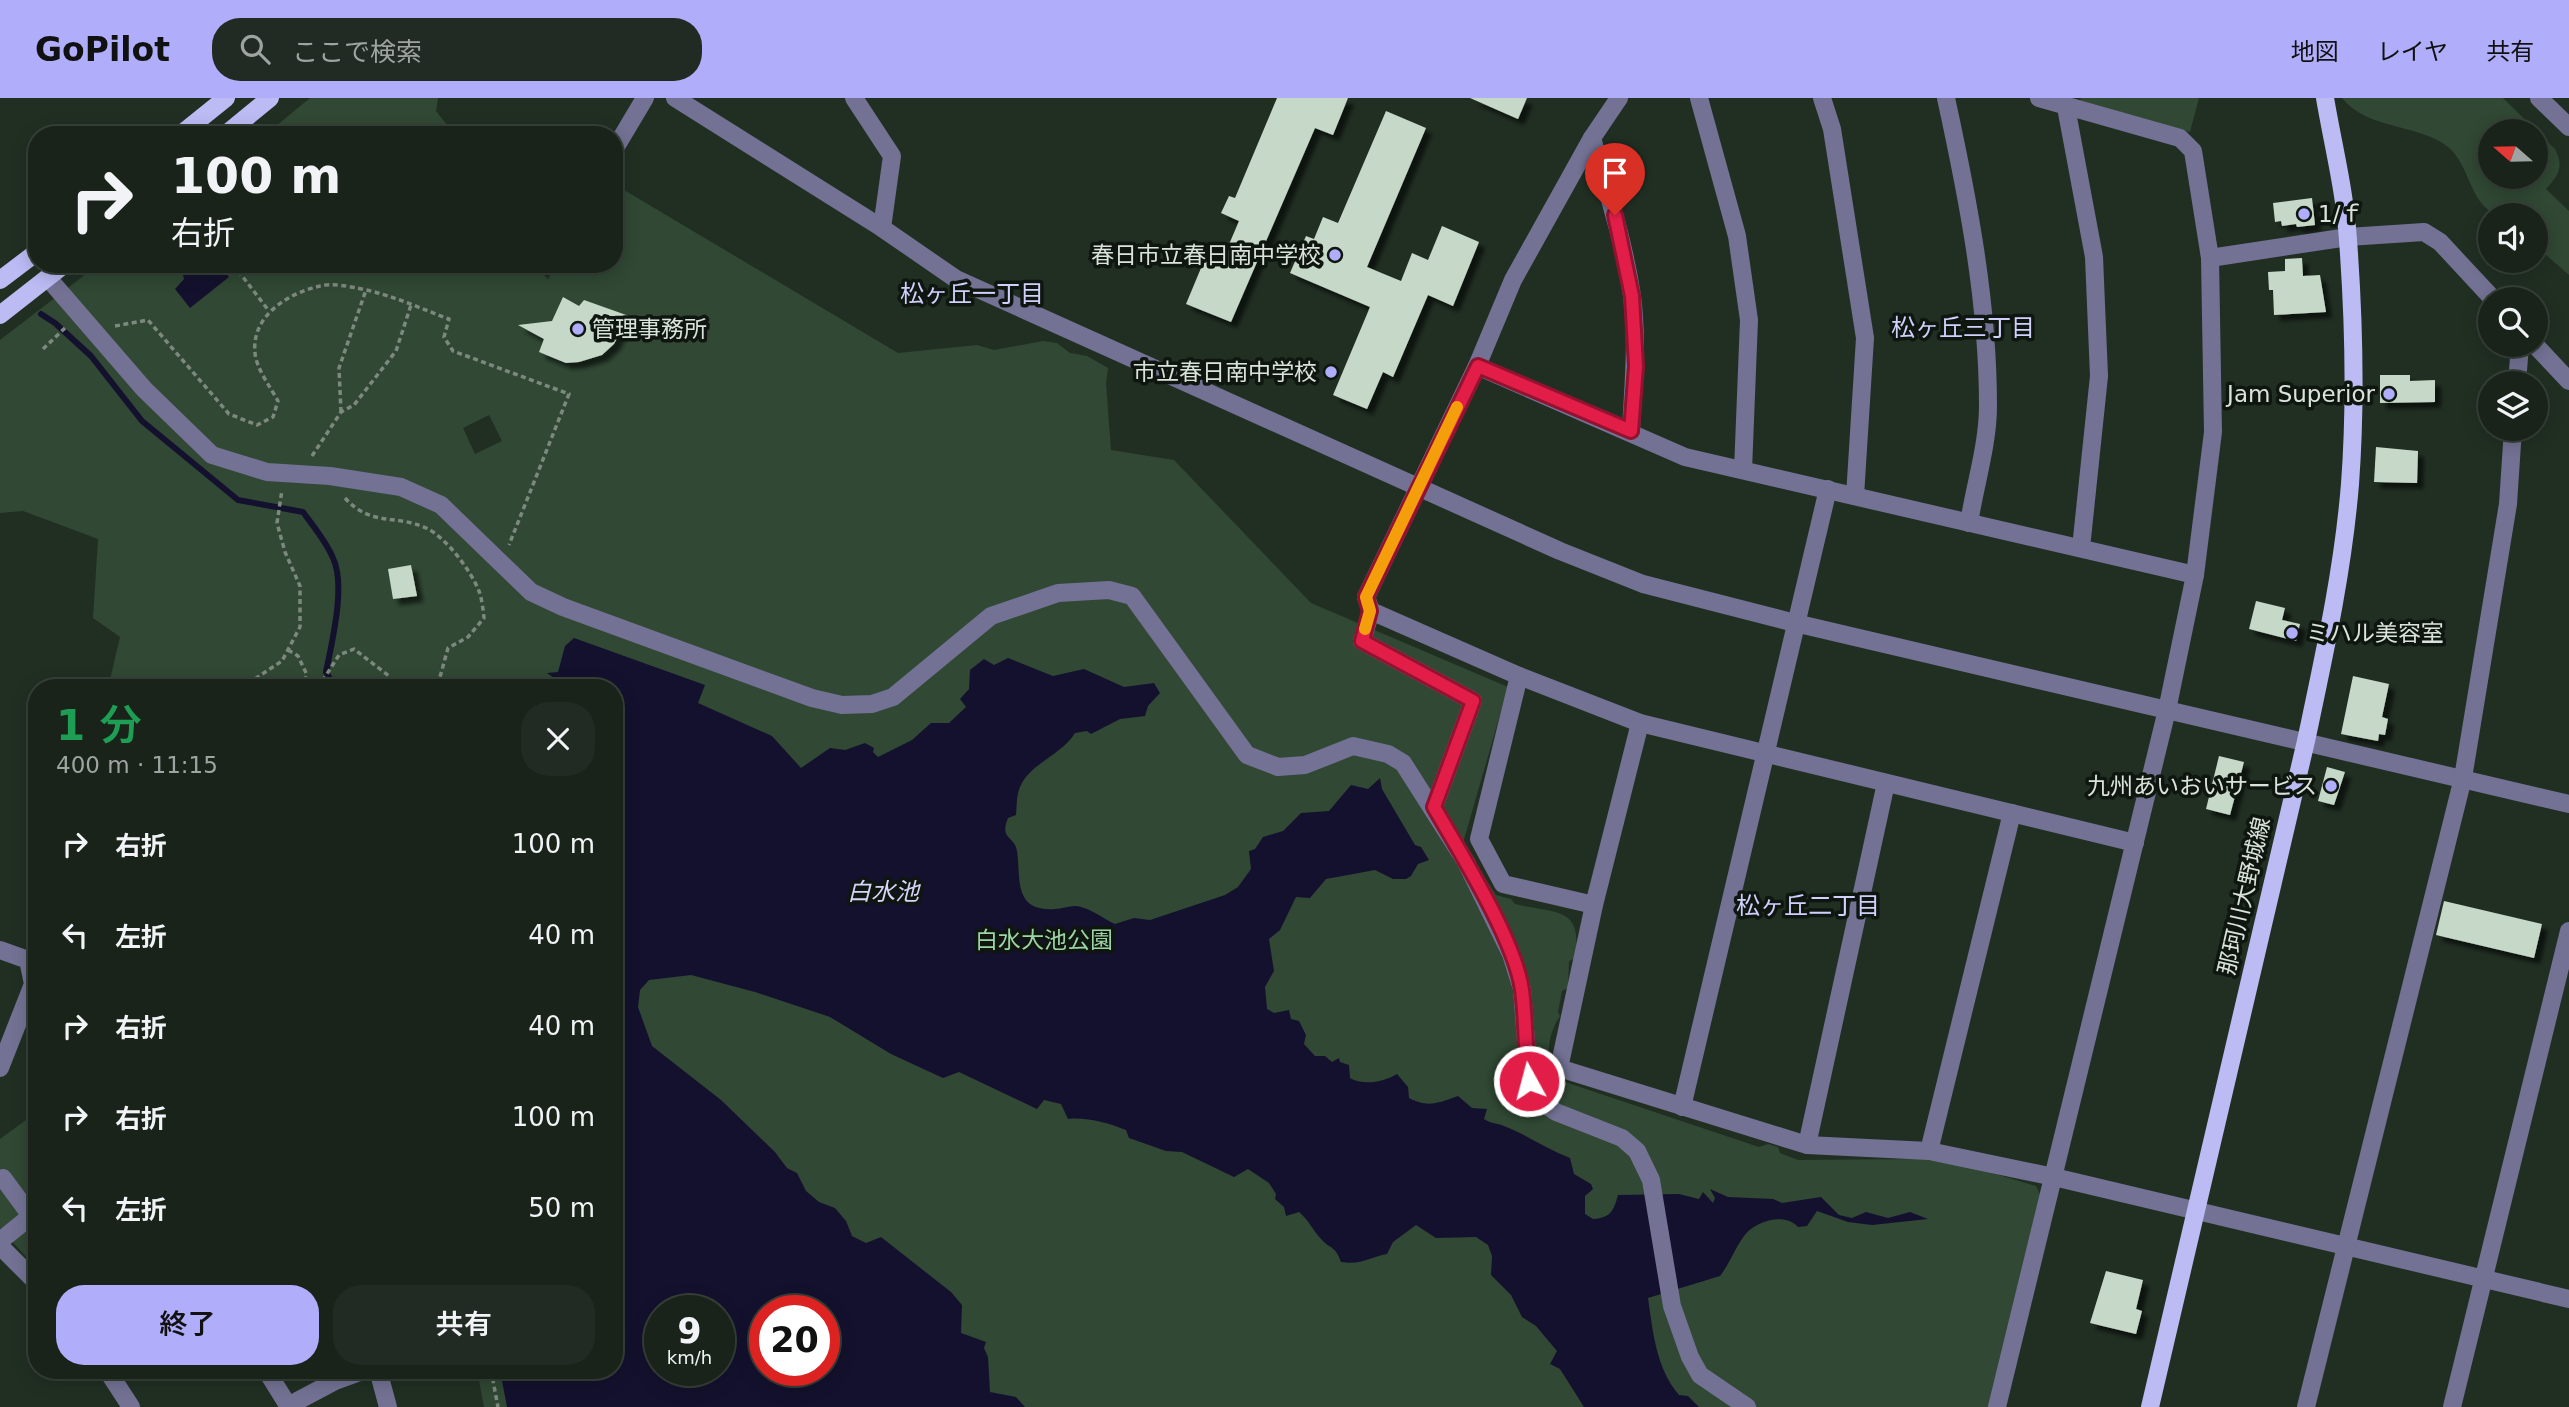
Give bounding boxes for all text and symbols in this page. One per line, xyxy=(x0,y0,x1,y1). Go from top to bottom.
search box xyxy=(212,18,702,81)
text: GoPilot xyxy=(35,30,170,69)
icon: search xyxy=(236,30,274,68)
text: ここで検索 xyxy=(292,37,422,67)
text: 地図 xyxy=(2291,38,2339,66)
text: レイヤ xyxy=(2377,38,2448,66)
text: 共有 xyxy=(2486,38,2534,66)
north arrow xyxy=(2478,119,2548,189)
map controls xyxy=(2478,119,2548,441)
pin xyxy=(1585,143,1645,215)
text: 100 m xyxy=(171,148,341,205)
icon: right xyxy=(56,154,147,245)
icon: arrive xyxy=(1596,154,1634,192)
place label: 1/ｆ xyxy=(2318,201,2363,227)
button: sound xyxy=(2478,203,2548,273)
marker: 1/ｆ xyxy=(2296,206,2312,222)
text: 右折 xyxy=(171,214,235,252)
place label: 春日市立春日南中学校 xyxy=(1091,242,1321,268)
marker: 春日市立春日南中学校 xyxy=(1327,247,1343,263)
district label: 松ヶ丘一丁目 xyxy=(900,280,1044,308)
button: search xyxy=(2478,287,2548,357)
district label: 松ヶ丘三丁目 xyxy=(1891,314,2035,342)
place label: 管理事務所 xyxy=(592,316,707,342)
marker: 管理事務所 xyxy=(570,321,586,337)
place label: 市立春日南中学校 xyxy=(1133,359,1317,385)
marker: 市立春日南中学校 xyxy=(1323,364,1339,380)
button: layers xyxy=(2478,371,2548,441)
place label: Jam Superior xyxy=(2225,381,2376,407)
marker: Jam Superior xyxy=(2381,386,2397,402)
place label: ミハル美容室 xyxy=(2306,620,2444,646)
marker: ミハル美容室 xyxy=(2284,625,2300,641)
text: 1 分 xyxy=(56,701,142,750)
button: close xyxy=(521,702,595,776)
text: 400 m · 11:15 xyxy=(56,752,218,778)
place label: 九州あいおいサービス xyxy=(2087,773,2317,799)
marker: 九州あいおいサービス xyxy=(2323,778,2339,794)
street label: 那珂川大野城線 xyxy=(2213,815,2275,977)
icon: right xyxy=(56,825,94,863)
text: 100 m xyxy=(512,829,595,859)
text: 右折 xyxy=(115,831,167,861)
water label: 白水池 xyxy=(847,878,921,906)
district label: 松ヶ丘二丁目 xyxy=(1736,892,1880,920)
icon: left xyxy=(56,916,94,954)
text: 40 m xyxy=(528,920,595,950)
text: 左折 xyxy=(115,922,167,952)
park label: 白水大池公園 xyxy=(975,927,1113,953)
icon: right xyxy=(56,1007,94,1045)
text: 40 m xyxy=(528,1011,595,1041)
text: 右折 xyxy=(115,1013,167,1043)
position arrow xyxy=(1492,1044,1566,1118)
icon: right xyxy=(56,1098,94,1136)
text: 100 m xyxy=(512,1102,595,1132)
text: 右折 xyxy=(115,1104,167,1134)
icon: left xyxy=(56,1189,94,1227)
text: 50 m xyxy=(528,1193,595,1223)
text: 左折 xyxy=(115,1195,167,1225)
button: 終了 xyxy=(56,1285,319,1365)
button: 共有 xyxy=(333,1285,595,1365)
speed limit sign: 20 xyxy=(749,1295,840,1386)
text: 9 xyxy=(677,1311,702,1351)
text: km/h xyxy=(667,1347,712,1368)

